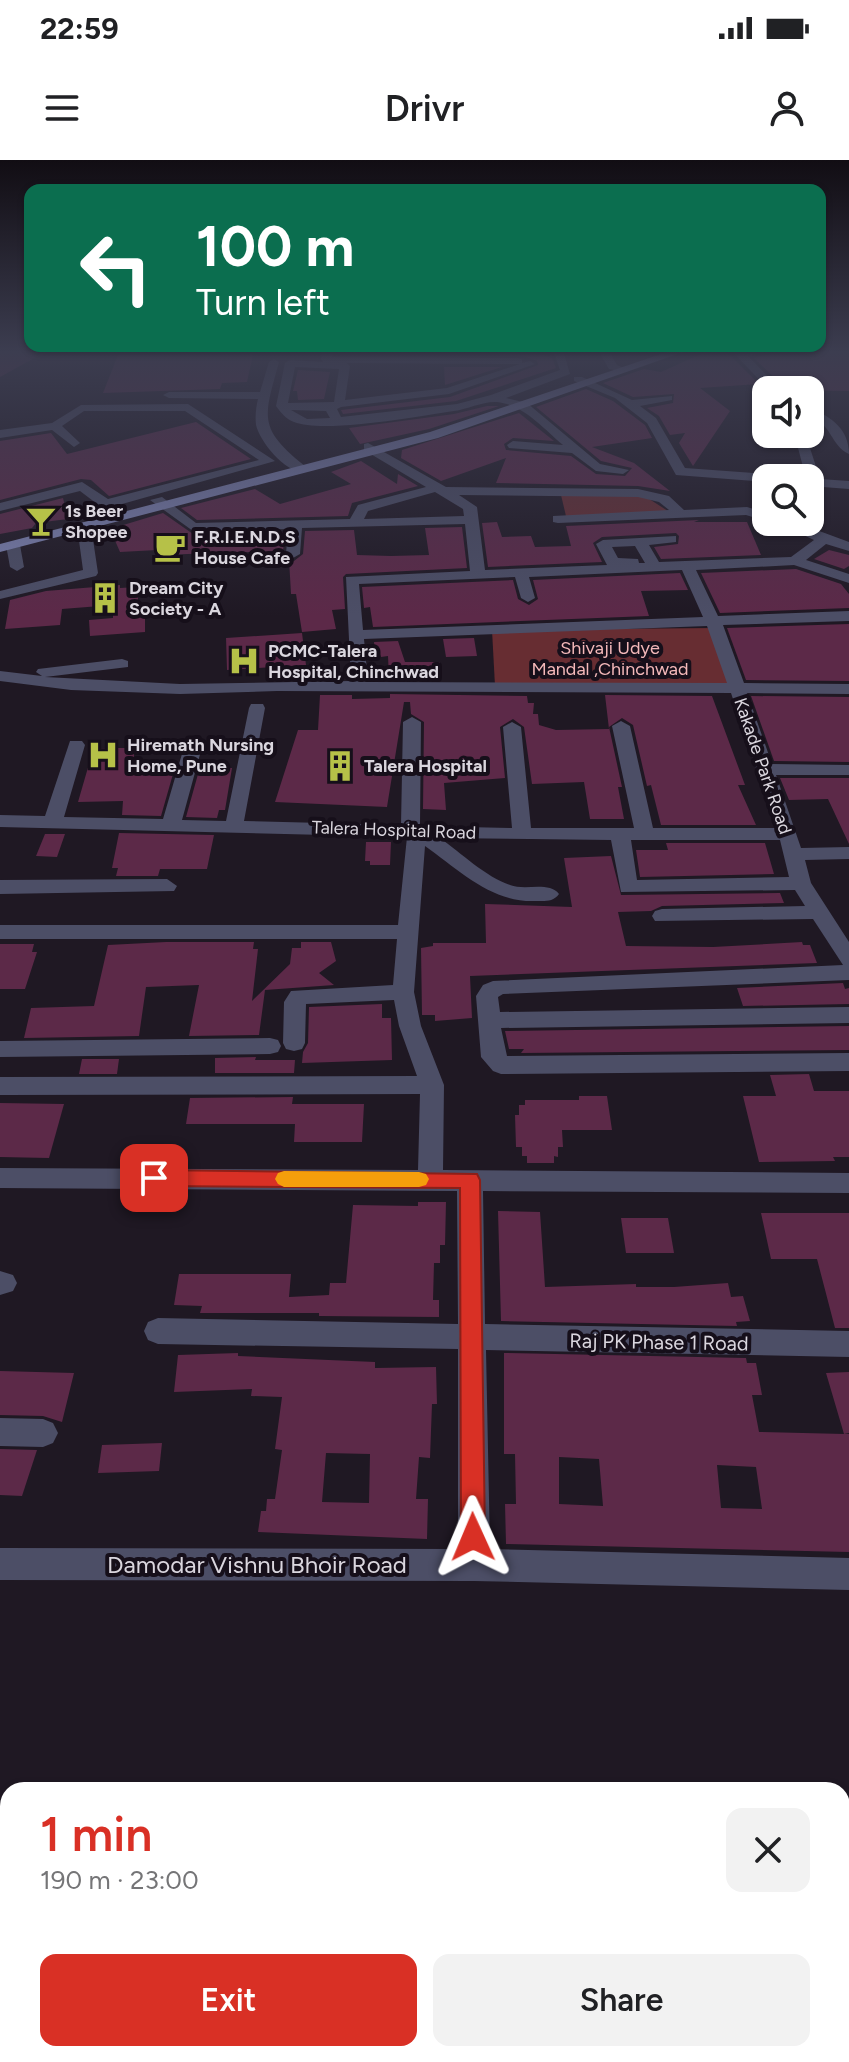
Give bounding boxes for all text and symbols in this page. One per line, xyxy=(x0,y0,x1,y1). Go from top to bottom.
text: 22:59 xyxy=(40,10,119,47)
icon: menu xyxy=(40,86,84,130)
icon: person xyxy=(765,86,809,130)
text: Drivr xyxy=(385,87,464,130)
text: 100 m xyxy=(196,213,354,280)
icon: left xyxy=(64,216,168,320)
text: Turn left xyxy=(196,281,330,324)
map controls xyxy=(752,376,824,536)
button: sound xyxy=(752,376,824,448)
button: search xyxy=(752,464,824,536)
place label: 1s Beer Shopee xyxy=(65,500,127,543)
bar icon: 1s Beer Shopee xyxy=(24,504,58,538)
place label: F.R.I.E.N.D.S House Cafe xyxy=(194,526,296,569)
cafe icon: F.R.I.E.N.D.S House Cafe xyxy=(153,530,187,564)
place label: Dream City Society - A xyxy=(129,577,224,620)
building icon: Dream City Society - A xyxy=(88,581,122,615)
park label: Shivaji Udye Mandal ,Chinchwad xyxy=(531,637,689,680)
place label: PCMC-Talera Hospital, Chinchwad xyxy=(268,640,439,683)
hospital icon: PCMC-Talera Hospital, Chinchwad xyxy=(227,644,261,678)
street label: Kakade Park Road xyxy=(729,695,797,837)
place label: Hiremath Nursing Home, Pune xyxy=(127,734,274,777)
hospital icon: Hiremath Nursing Home, Pune xyxy=(86,738,120,772)
building icon: Talera Hospital xyxy=(323,749,357,783)
place label: Talera Hospital xyxy=(364,755,487,777)
street label: Talera Hospital Road xyxy=(311,816,477,844)
pin xyxy=(120,1144,188,1212)
icon: arrive xyxy=(132,1156,176,1200)
street label: Raj PK Phase 1 Road xyxy=(569,1328,749,1356)
position arrow xyxy=(431,1495,515,1579)
street label: Damodar Vishnu Bhoir Road xyxy=(107,1550,407,1579)
text: 1 min xyxy=(40,1805,152,1863)
button: close xyxy=(726,1808,810,1892)
text: 190 m · 23:00 xyxy=(40,1864,199,1896)
button: Exit xyxy=(40,1954,417,2046)
button: Share xyxy=(433,1954,810,2046)

